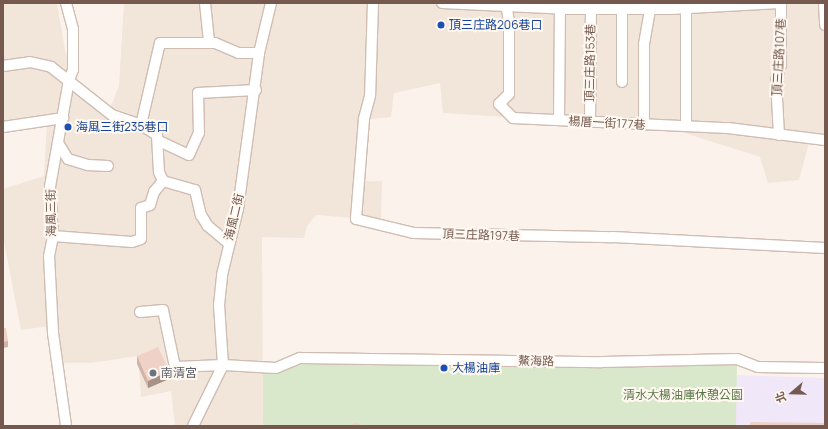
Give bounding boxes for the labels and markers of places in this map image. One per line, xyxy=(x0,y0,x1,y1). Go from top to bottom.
place label: 頂三庄路206巷口 xyxy=(449,18,543,32)
marker: 頂三庄路206巷口 xyxy=(436,20,446,30)
place label: 海風三街235巷口 xyxy=(76,120,168,134)
marker: 海風三街235巷口 xyxy=(63,122,73,132)
place label: 大楊油庫 xyxy=(452,361,500,375)
marker: 大楊油庫 xyxy=(439,363,449,373)
place label: 南清宮 xyxy=(161,366,197,380)
marker: 南清宮 xyxy=(148,368,158,378)

